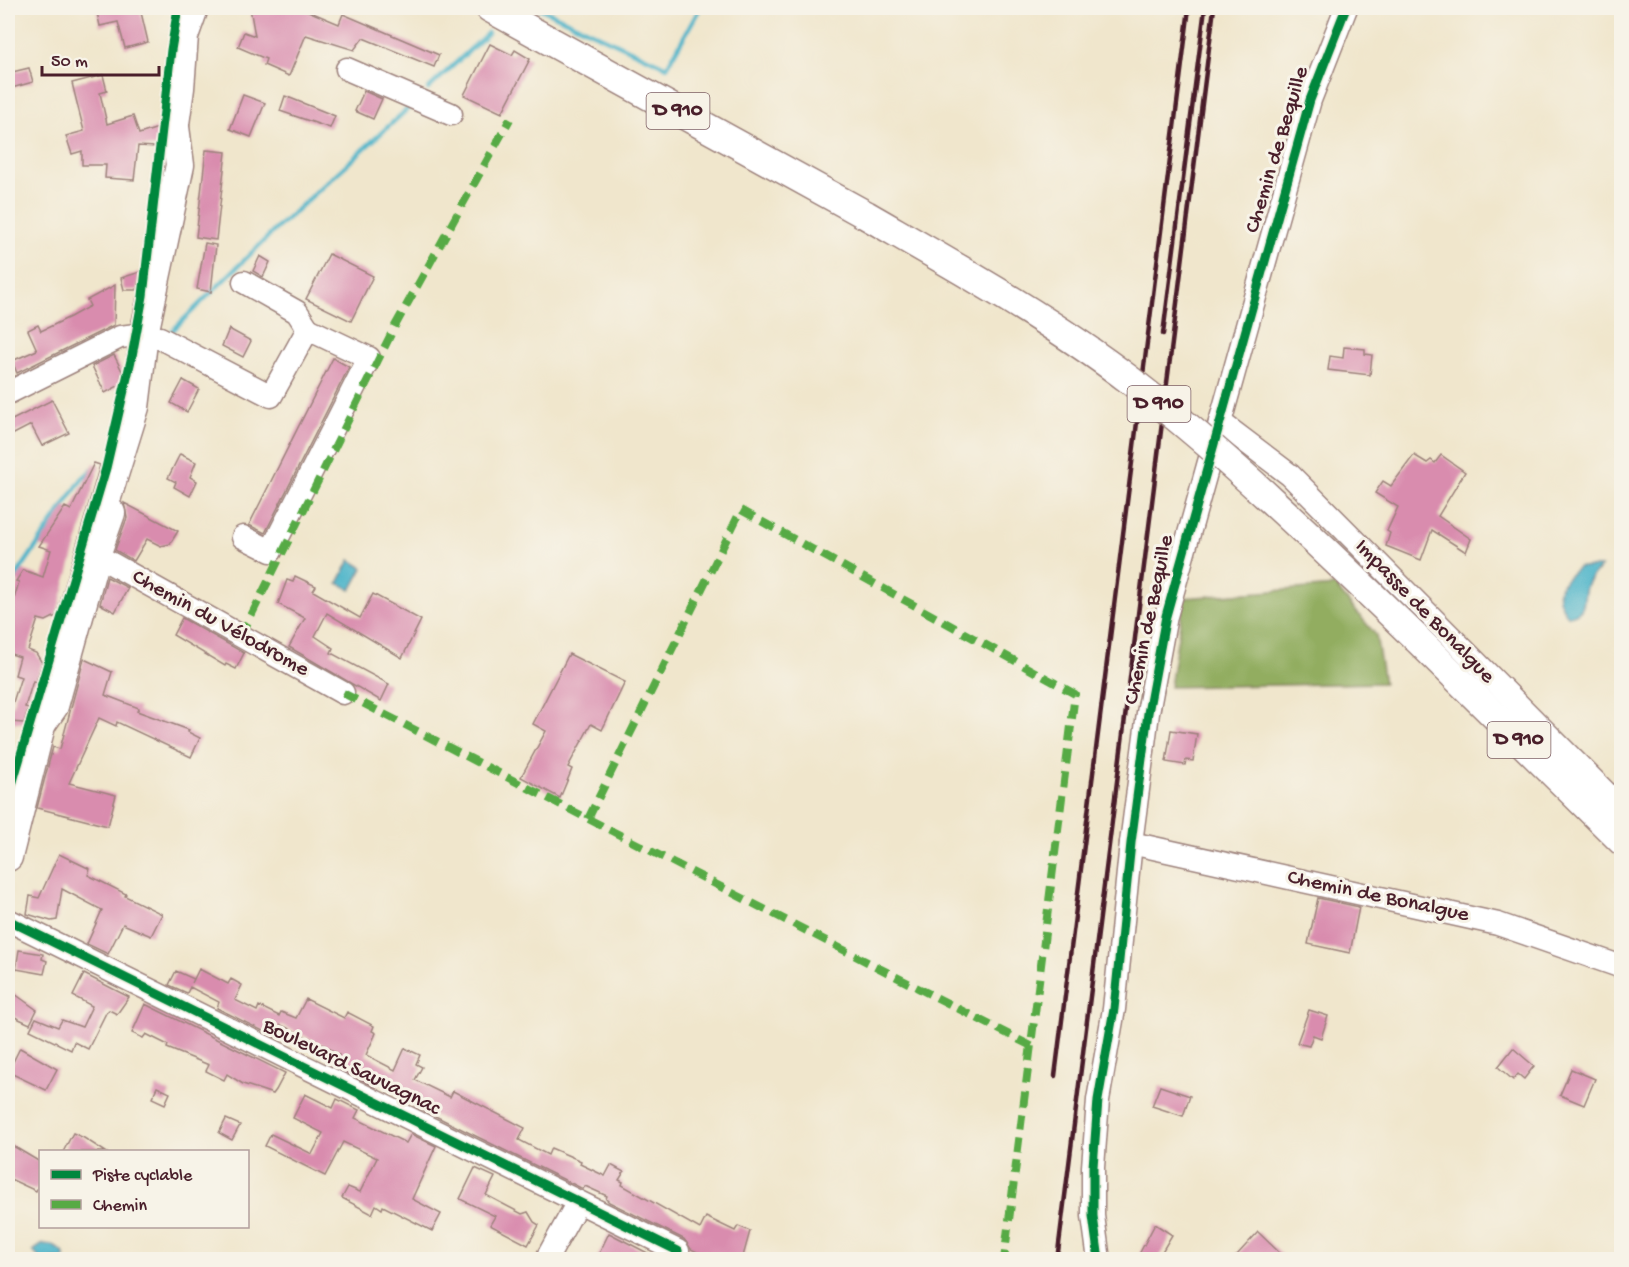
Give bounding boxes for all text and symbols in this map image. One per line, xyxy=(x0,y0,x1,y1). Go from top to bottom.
scale bar xyxy=(42,39,159,77)
text: 50 m xyxy=(51,52,88,73)
street label: Chemin de Bequille xyxy=(1240,63,1316,236)
road number: D 910 xyxy=(646,93,710,129)
road number: D 910 xyxy=(1128,386,1190,422)
street label: Chemin de Bequille xyxy=(1119,532,1181,707)
street label: Impasse de Bonalgue xyxy=(1348,534,1500,690)
street label: Chemin du Vélodrome xyxy=(127,565,314,684)
road number: D 910 xyxy=(1488,722,1550,758)
street label: Chemin de Bonalgue xyxy=(1285,865,1472,929)
street label: Boulevard Sauvagnac xyxy=(257,1013,445,1123)
legend xyxy=(39,1150,249,1228)
text: Piste cyclable xyxy=(92,1166,193,1187)
text: Chemin xyxy=(93,1196,147,1217)

